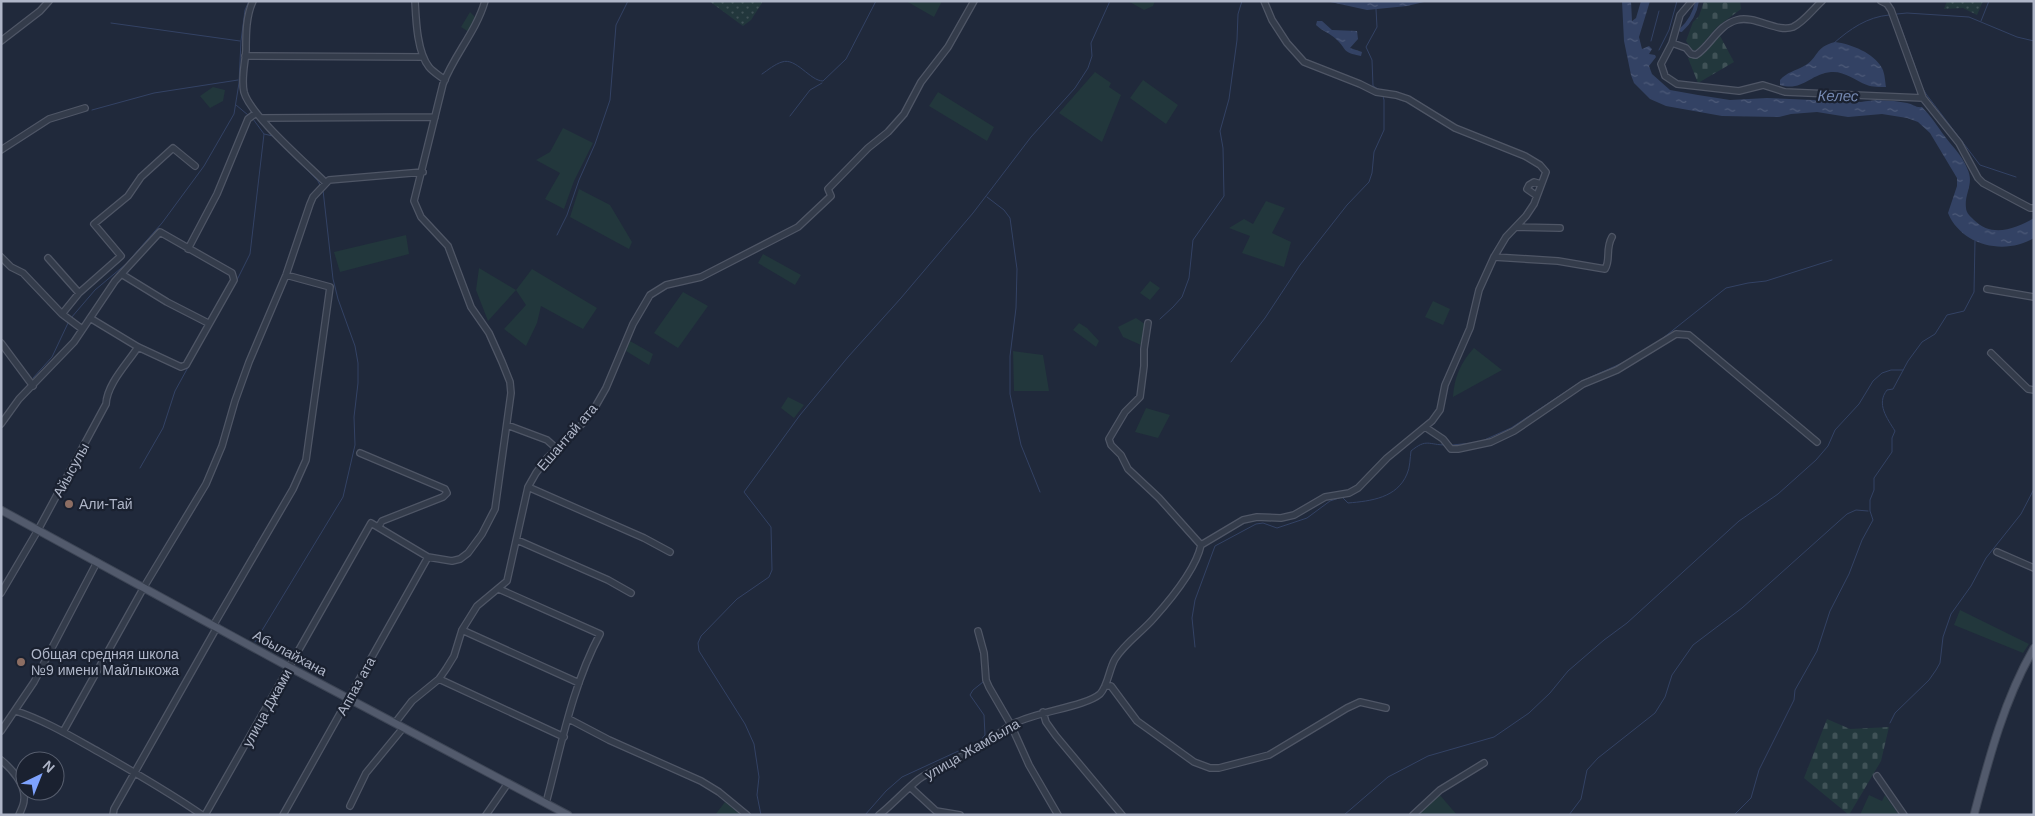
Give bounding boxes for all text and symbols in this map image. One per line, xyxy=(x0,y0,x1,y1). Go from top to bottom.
water label: Келес xyxy=(1817,87,1859,104)
street label: Ешантай ата xyxy=(534,400,601,474)
street label: Айысулы xyxy=(50,440,92,500)
place label: Али-Тай xyxy=(79,496,133,512)
marker: Али-Тай xyxy=(63,498,75,510)
street label: Абылайхана xyxy=(250,627,330,679)
place label: Общая средняя школа №9 имени Майлыкожа xyxy=(31,646,179,678)
street label: Аппаз ата xyxy=(333,654,379,718)
marker: Общая средняя школа №9 имени Майлыкожа xyxy=(15,656,27,668)
street label: улица Джами xyxy=(239,666,295,750)
street label: улица Жамбыла xyxy=(922,715,1022,783)
north arrow xyxy=(15,751,65,801)
text: N xyxy=(40,757,58,776)

